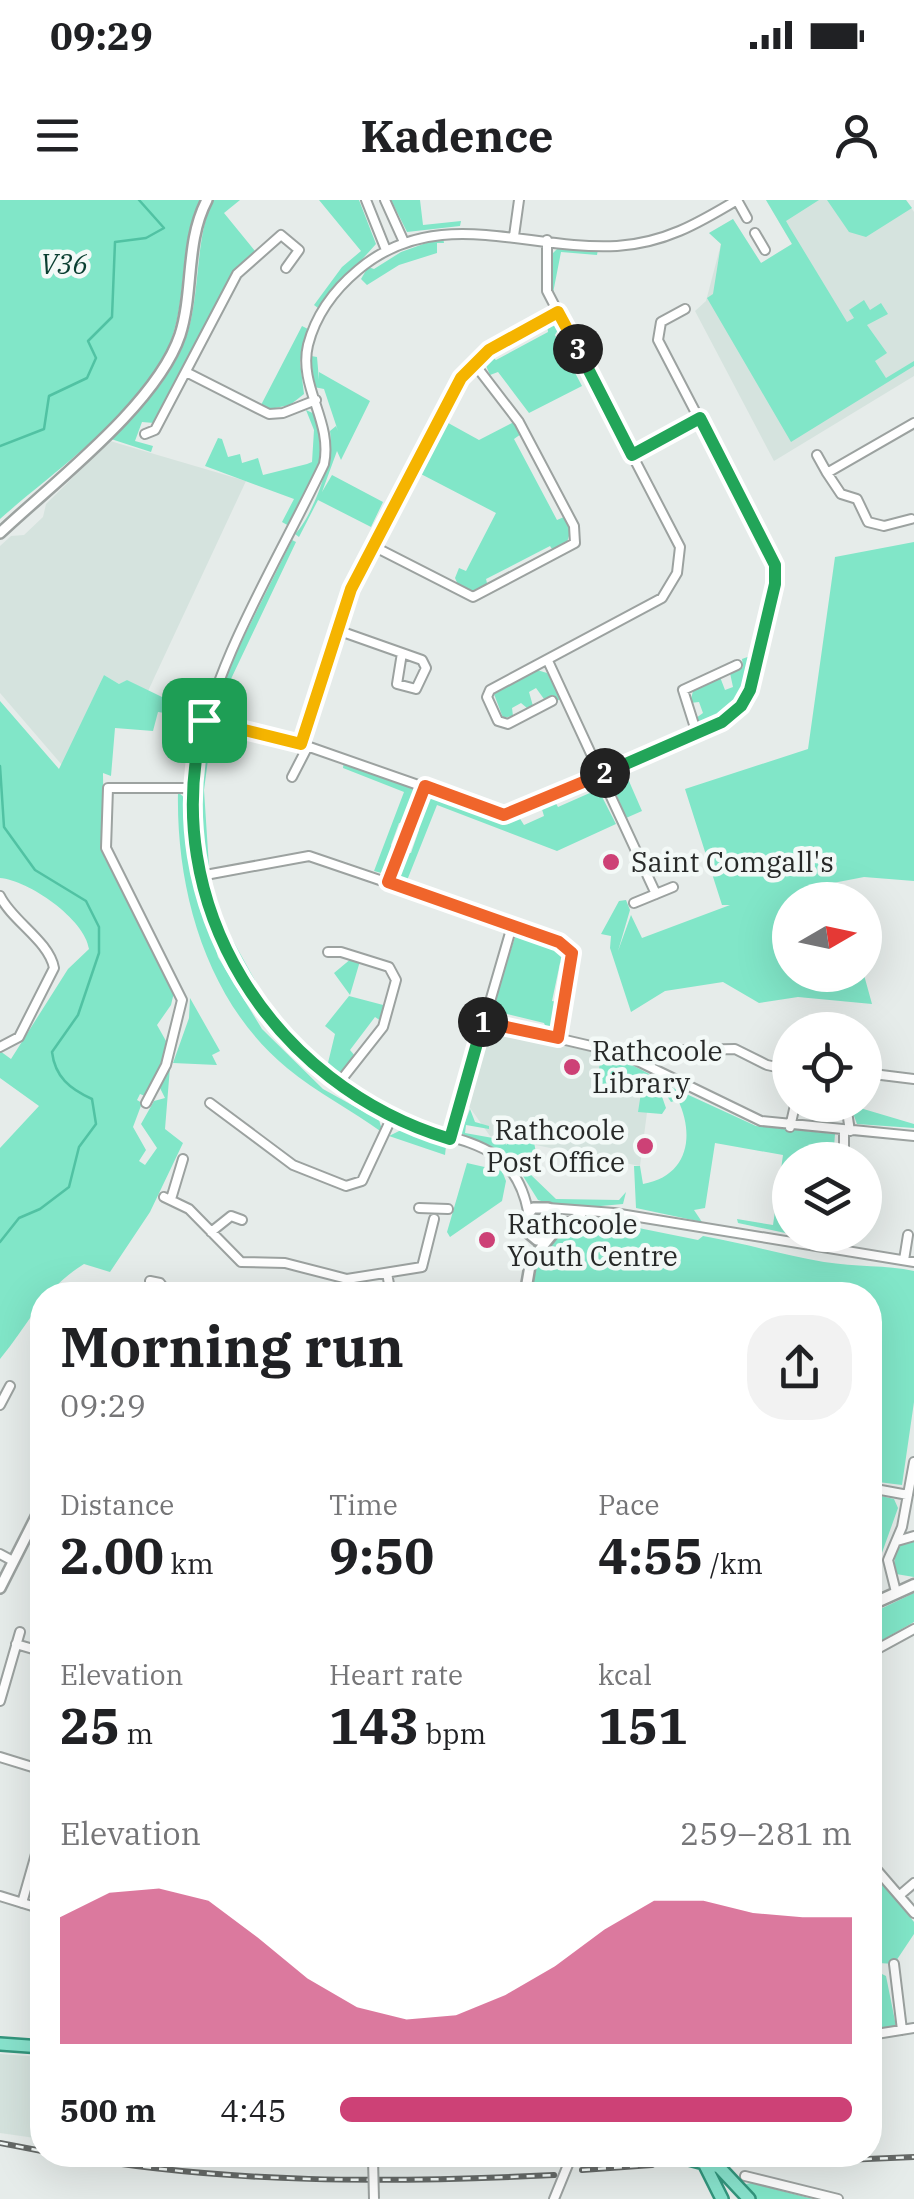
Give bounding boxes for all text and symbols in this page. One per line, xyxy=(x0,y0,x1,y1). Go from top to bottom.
text: 09:29 xyxy=(50,11,153,60)
text: Kadence xyxy=(360,106,554,164)
icon: menu xyxy=(30,108,85,163)
icon: person xyxy=(829,108,884,163)
park label: V36 xyxy=(40,245,88,282)
pin: 3 xyxy=(553,324,603,374)
text: 3 xyxy=(570,330,586,367)
pin xyxy=(162,678,247,763)
icon: arrive xyxy=(177,693,232,748)
pin: 2 xyxy=(580,748,630,798)
text: 2 xyxy=(597,754,613,791)
place label: Saint Comgall's xyxy=(631,843,834,880)
marker: Saint Comgall's xyxy=(600,851,622,873)
north arrow xyxy=(772,882,882,992)
map controls xyxy=(772,882,882,1252)
pin: 1 xyxy=(458,997,508,1047)
text: 1 xyxy=(475,1003,491,1040)
button: locate xyxy=(772,1012,882,1122)
place label: Rathcoole Library xyxy=(592,1032,723,1101)
marker: Rathcoole Library xyxy=(561,1056,583,1078)
place label: Rathcoole Post Office xyxy=(486,1111,625,1180)
marker: Rathcoole Post Office xyxy=(634,1135,656,1157)
button: layers xyxy=(772,1142,882,1252)
place label: Rathcoole Youth Centre xyxy=(507,1205,678,1274)
marker: Rathcoole Youth Centre xyxy=(476,1229,498,1251)
text: Morning run xyxy=(60,1311,404,1382)
button: share xyxy=(747,1315,852,1420)
text: 09:29 xyxy=(60,1384,146,1426)
text: Distance xyxy=(60,1486,174,1523)
text: Time xyxy=(329,1486,398,1523)
text: Pace xyxy=(598,1486,660,1523)
text: 2.00 xyxy=(60,1523,164,1588)
text: 9:50 xyxy=(329,1523,434,1588)
text: 4:55 xyxy=(598,1523,703,1588)
text: km xyxy=(164,1545,214,1582)
text: /km xyxy=(703,1545,763,1582)
text: Elevation xyxy=(60,1656,183,1693)
text: Heart rate xyxy=(329,1656,463,1693)
text: kcal xyxy=(598,1656,652,1693)
text: 25 xyxy=(60,1693,120,1758)
text: 143 xyxy=(329,1693,419,1758)
text: 151 xyxy=(598,1693,688,1758)
text: m xyxy=(120,1715,153,1752)
text: bpm xyxy=(419,1715,486,1752)
text: Elevation xyxy=(60,1812,201,1854)
text: 259–281 m xyxy=(680,1812,852,1854)
text: 500 m xyxy=(60,2089,156,2131)
text: 4:45 xyxy=(220,2089,287,2131)

